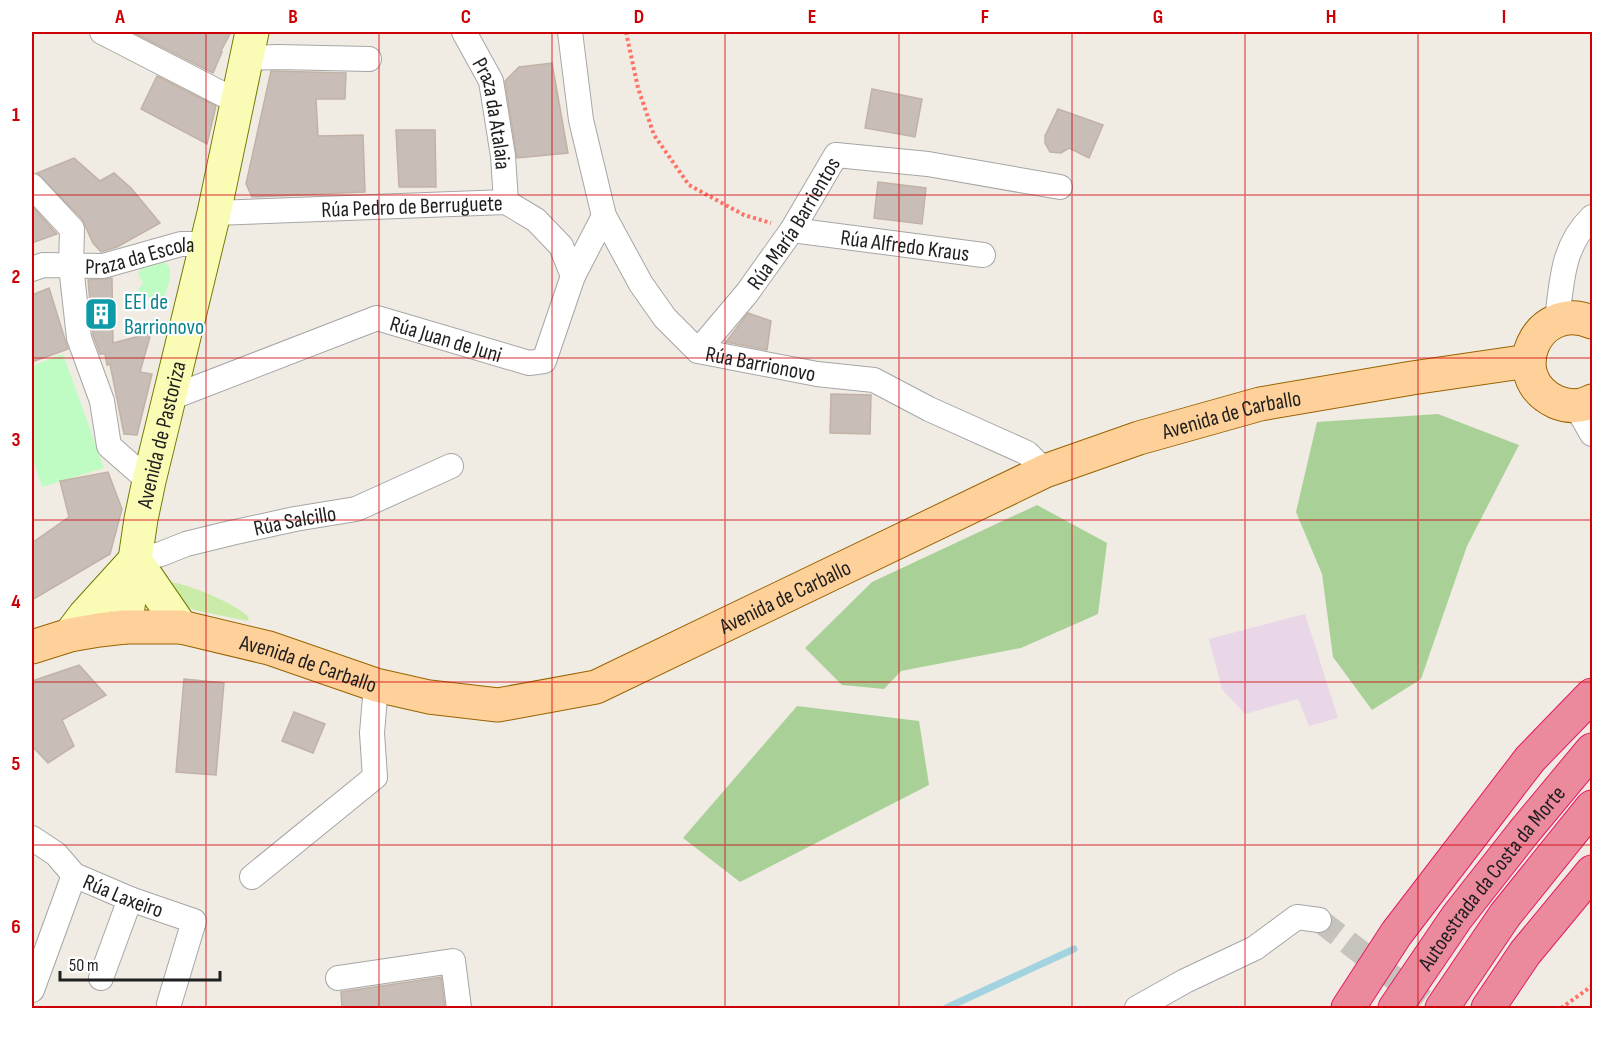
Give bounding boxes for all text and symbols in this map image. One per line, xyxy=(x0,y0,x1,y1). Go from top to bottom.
text: A xyxy=(114,5,125,29)
text: B xyxy=(288,5,298,29)
text: C xyxy=(461,5,471,29)
text: D xyxy=(634,5,644,29)
text: E xyxy=(808,5,816,29)
text: F xyxy=(981,5,989,29)
text: G xyxy=(1153,5,1163,29)
text: H xyxy=(1326,5,1336,29)
text: I xyxy=(1502,5,1506,29)
street label: Praza da Atalaia xyxy=(466,53,516,170)
text: 1 xyxy=(12,103,20,127)
street label: Rúa María Barrientos xyxy=(742,152,847,295)
street label: Rúa Pedro de Berruguete xyxy=(321,190,503,224)
street label: Rúa Alfredo Kraus xyxy=(839,224,971,268)
street label: Praza da Escola xyxy=(85,232,194,281)
text: 2 xyxy=(12,265,20,289)
place label: EEI de Barrionovo xyxy=(124,289,204,341)
building icon: EEI de Barrionovo xyxy=(83,296,119,332)
street label: Rúa Juan de Juni xyxy=(387,311,505,369)
street label: Rúa Barrionovo xyxy=(703,341,818,388)
street label: Avenida de Pastoriza xyxy=(131,358,193,512)
street label: Avenida de Carballo xyxy=(1158,385,1303,446)
text: 3 xyxy=(12,428,21,452)
street label: Rúa Salcillo xyxy=(251,500,338,543)
street label: Avenida de Carballo xyxy=(714,554,855,641)
text: 4 xyxy=(11,590,21,614)
street label: Avenida de Carballo xyxy=(236,629,380,699)
text: 5 xyxy=(12,752,21,776)
street label: Autoestrada da Costa da Morte xyxy=(1412,781,1572,977)
street label: Rúa Laxeiro xyxy=(79,869,167,924)
text: 6 xyxy=(11,915,21,939)
scale bar xyxy=(60,944,220,982)
text: 50 m xyxy=(69,955,99,976)

